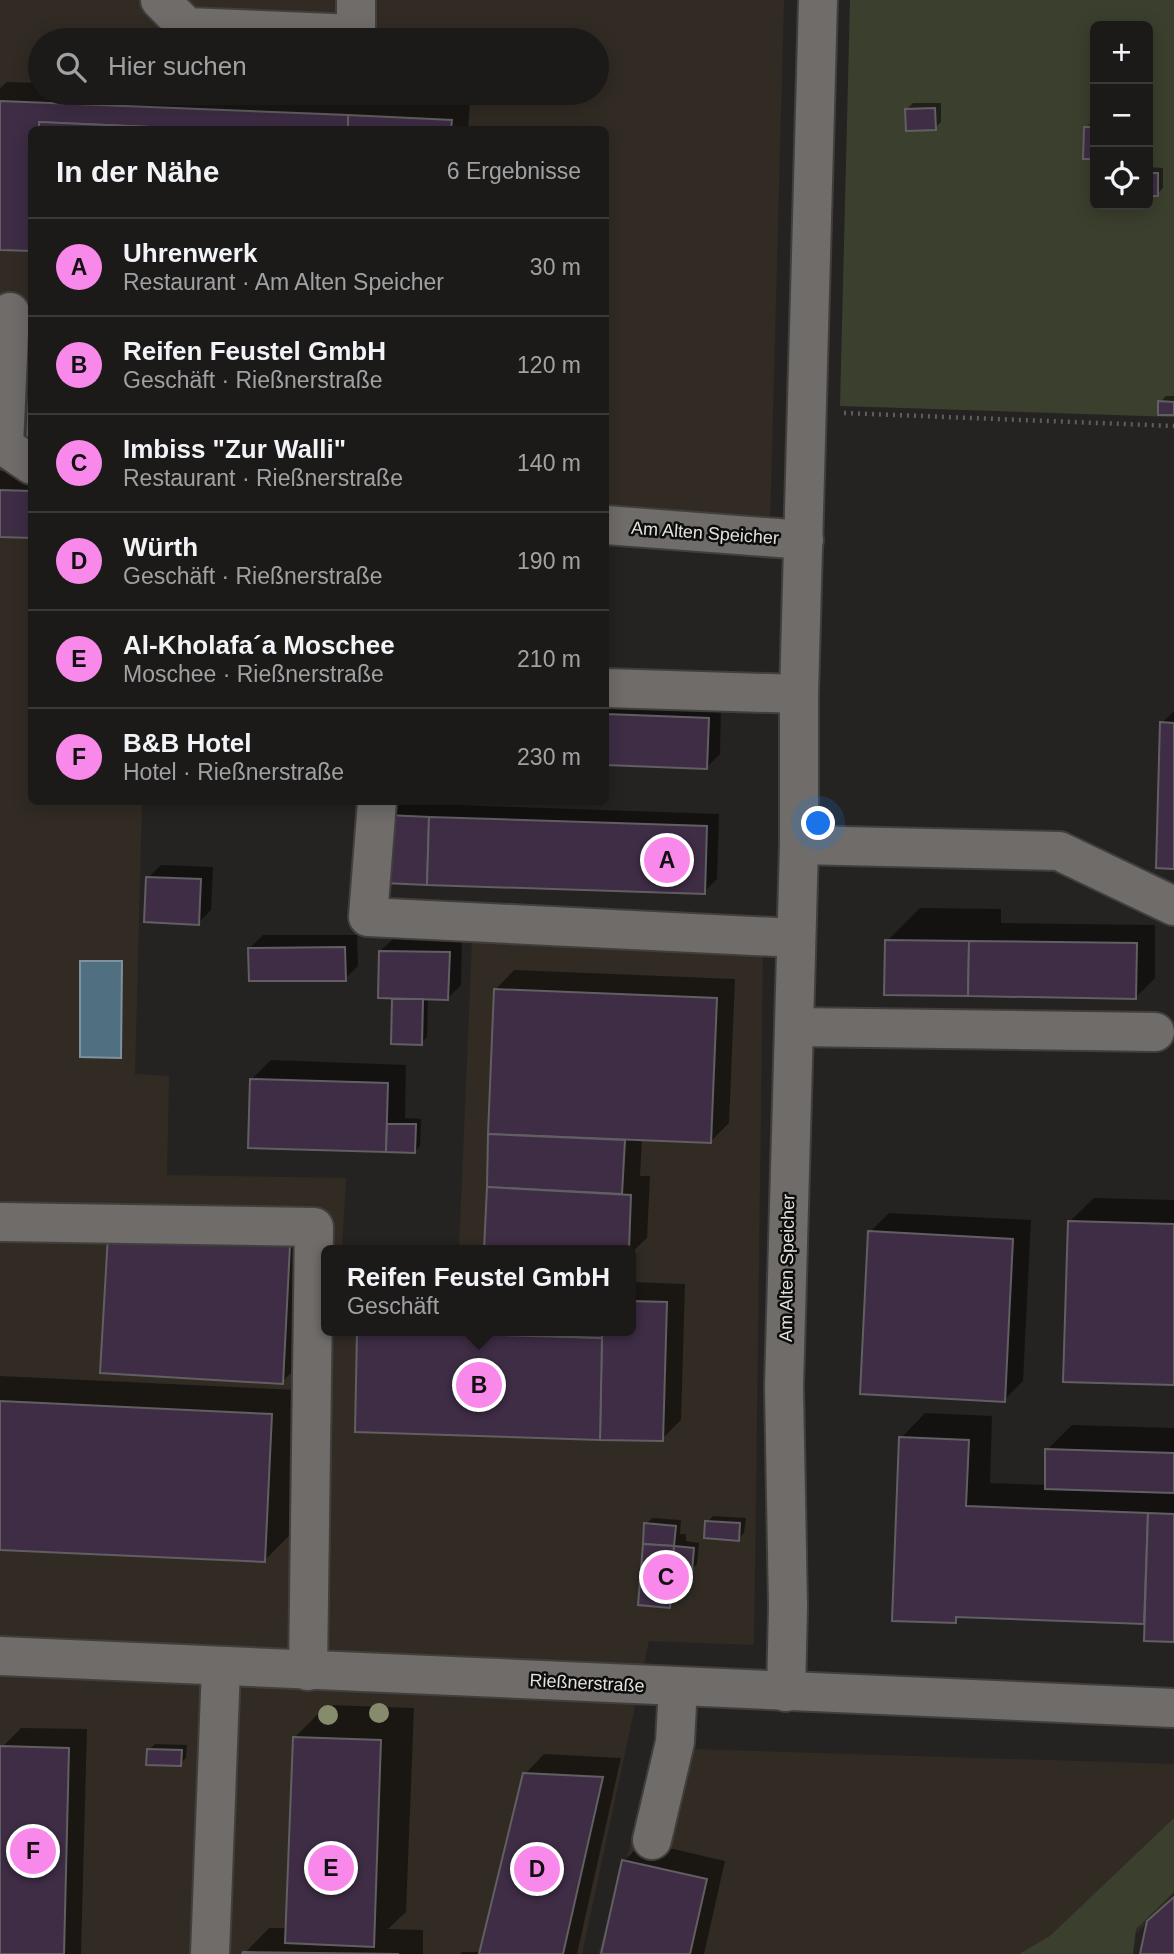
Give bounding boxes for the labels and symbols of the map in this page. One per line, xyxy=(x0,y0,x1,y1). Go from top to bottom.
street label: Am Alten Speicher xyxy=(630,518,780,548)
your location xyxy=(801,806,835,840)
pin: A xyxy=(644,834,690,886)
street label: Am Alten Speicher xyxy=(776,1194,798,1342)
pin: B xyxy=(456,1359,502,1411)
pin: C xyxy=(643,1551,689,1603)
street label: Rießnerstraße xyxy=(529,1670,645,1696)
pin: F xyxy=(10,1825,56,1877)
pin: E xyxy=(308,1842,354,1894)
pin: D xyxy=(514,1843,560,1895)

